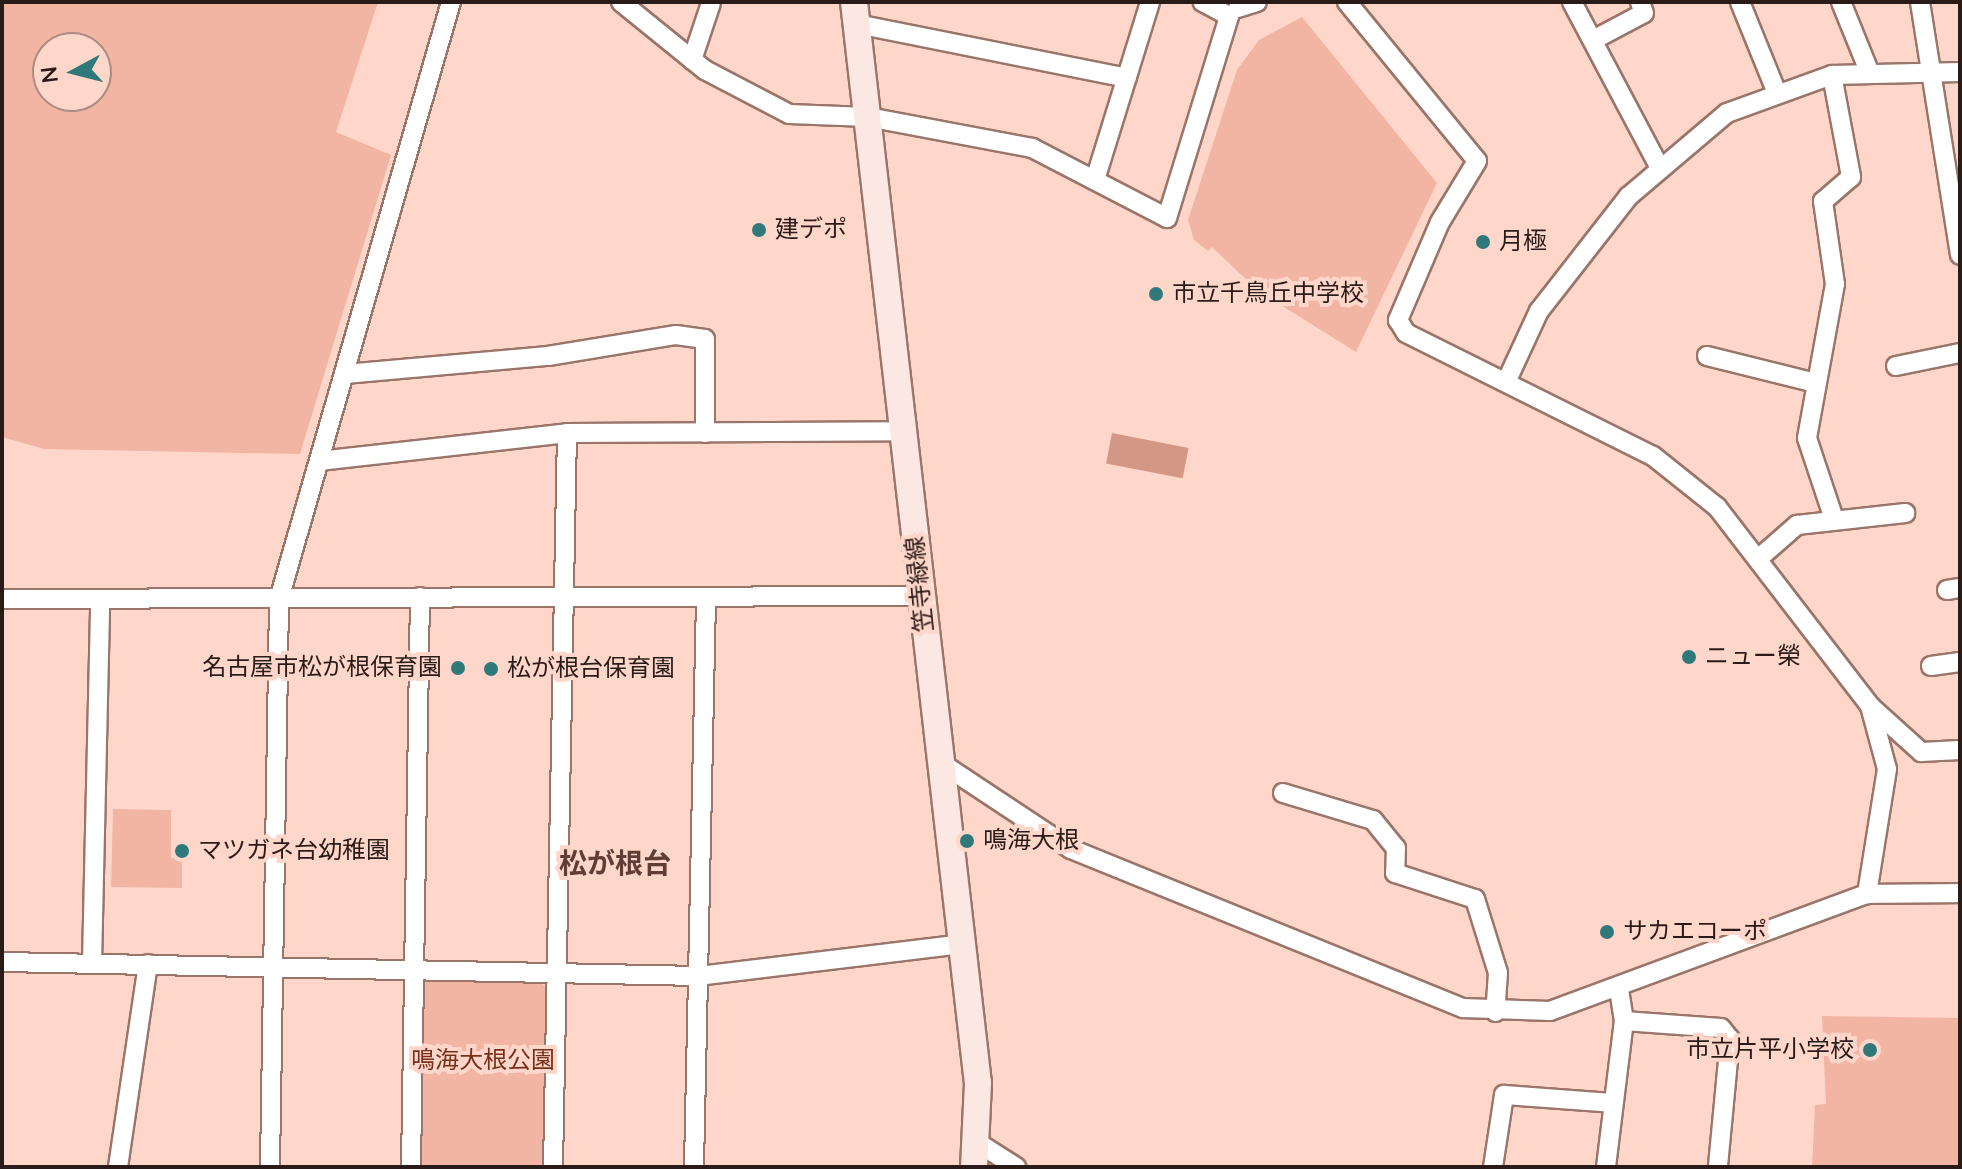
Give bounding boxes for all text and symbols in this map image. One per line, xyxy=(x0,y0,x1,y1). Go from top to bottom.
north arrow xyxy=(32,32,112,112)
text: N xyxy=(34,65,66,85)
place label: 建デポ xyxy=(775,216,847,244)
marker: 建デポ xyxy=(750,221,768,239)
place label: 月極 xyxy=(1499,228,1547,256)
marker: 月極 xyxy=(1474,233,1492,251)
place label: 市立千鳥丘中学校 xyxy=(1172,280,1364,308)
marker: 市立千鳥丘中学校 xyxy=(1147,285,1165,303)
street label: 笠寺緑線 xyxy=(901,535,939,633)
place label: ニュー榮 xyxy=(1705,643,1801,671)
marker: ニュー榮 xyxy=(1680,648,1698,666)
place label: 名古屋市松が根保育園 xyxy=(202,654,442,682)
place label: 松が根台保育園 xyxy=(507,655,675,683)
marker: 名古屋市松が根保育園 xyxy=(449,659,467,677)
marker: 松が根台保育園 xyxy=(482,660,500,678)
place label: 鳴海大根 xyxy=(983,827,1079,855)
marker: 鳴海大根 xyxy=(958,832,976,850)
place label: マツガネ台幼稚園 xyxy=(198,837,390,865)
marker: マツガネ台幼稚園 xyxy=(173,842,191,860)
district label: 松が根台 xyxy=(559,847,671,881)
place label: サカエコーポ xyxy=(1623,918,1767,946)
marker: サカエコーポ xyxy=(1598,923,1616,941)
place label: 市立片平小学校 xyxy=(1686,1036,1854,1064)
marker: 市立片平小学校 xyxy=(1861,1041,1879,1059)
park label: 鳴海大根公園 xyxy=(411,1047,555,1075)

